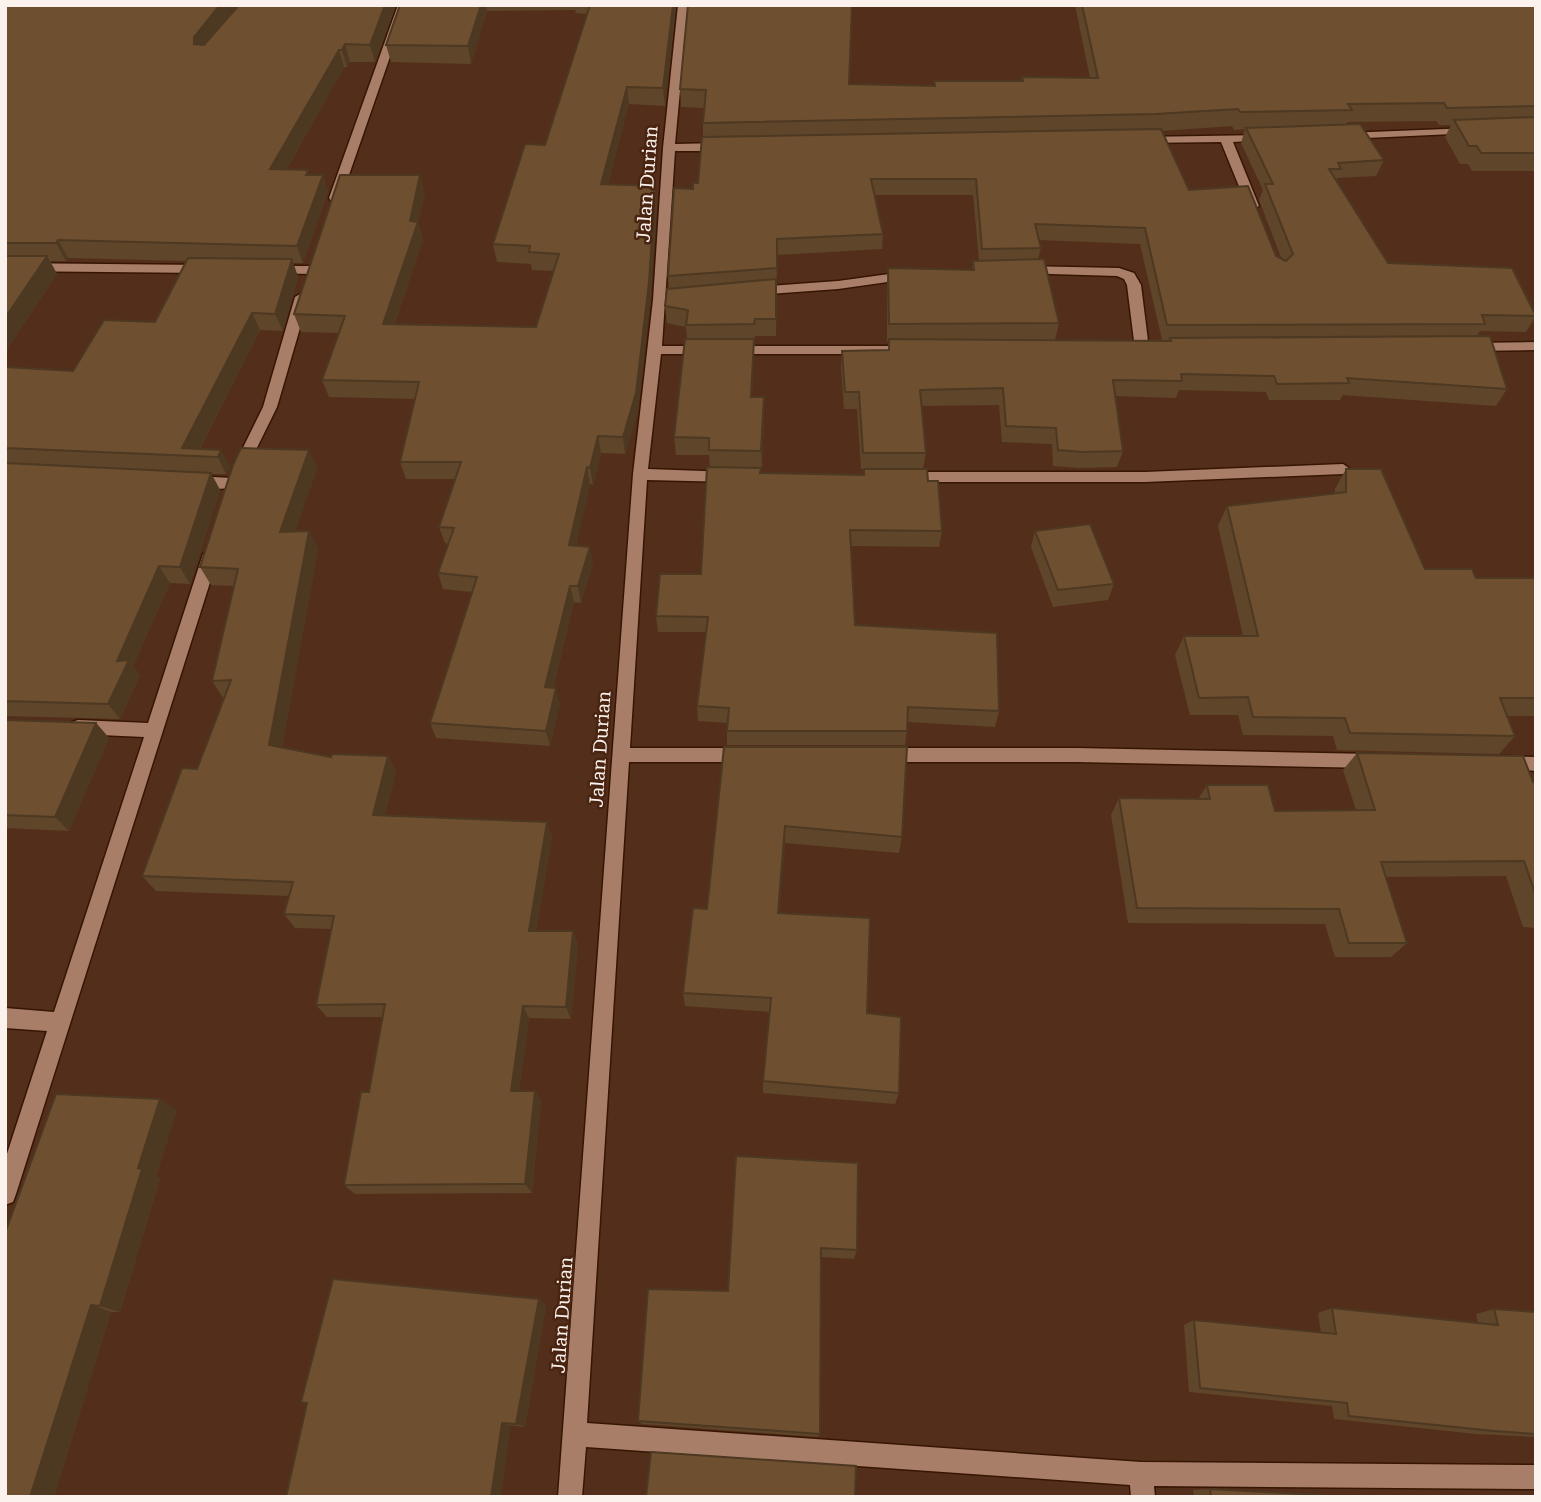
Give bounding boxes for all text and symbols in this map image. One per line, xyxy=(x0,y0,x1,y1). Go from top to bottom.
street label: Jalan Durian xyxy=(631,125,663,243)
street label: Jalan Durian xyxy=(584,690,616,808)
street label: Jalan Durian xyxy=(546,1256,578,1374)

